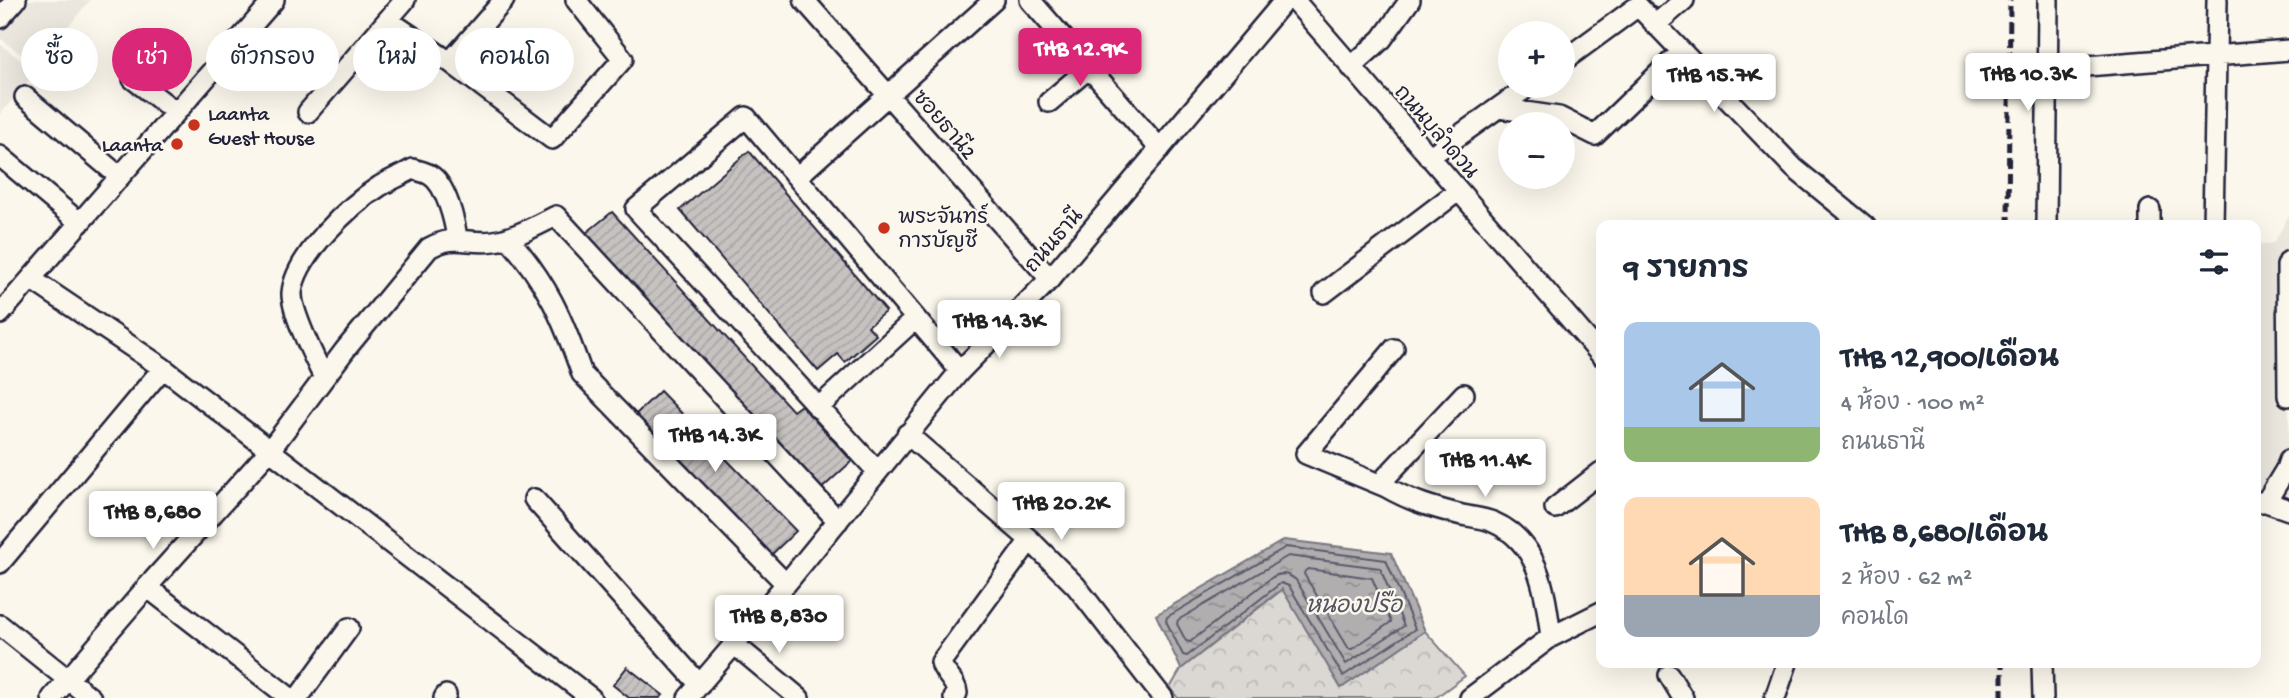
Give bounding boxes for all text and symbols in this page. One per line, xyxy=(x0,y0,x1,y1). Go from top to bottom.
map controls xyxy=(1498,21,1575,189)
button: + xyxy=(1498,21,1575,98)
chip: ซื้อ xyxy=(21,28,98,91)
chip: เช่า xyxy=(112,28,192,91)
chip: ตัวกรอง xyxy=(206,28,339,91)
chip: ใหม่ xyxy=(353,28,441,91)
chip: คอนโด xyxy=(455,28,574,91)
pin: THB 12.9K xyxy=(1000,28,1160,88)
text: THB 12.9K xyxy=(1034,37,1126,64)
pin: THB 15.7K xyxy=(1634,54,1794,114)
pin: THB 10.3K xyxy=(1948,54,2108,113)
text: THB 10.3K xyxy=(1981,62,2075,89)
text: THB 15.7K xyxy=(1668,63,1760,90)
street label: ถนนบุลำดวน xyxy=(1387,79,1485,185)
street label: ซอยธานี2 xyxy=(905,84,982,166)
place label: Laanta Guest House xyxy=(208,104,316,153)
button: − xyxy=(1498,112,1575,189)
marker: Laanta Guest House xyxy=(186,117,202,133)
place label: Laanta xyxy=(102,135,164,160)
marker: Laanta xyxy=(169,136,185,152)
place label: พระจันทร์ การบัญชี xyxy=(898,203,988,256)
street label: ถนนธานี xyxy=(1019,203,1090,279)
marker: พระจันทร์ การบัญชี xyxy=(876,220,892,236)
icon: filters xyxy=(2195,243,2233,281)
text: 9 รายการ xyxy=(1624,254,1749,289)
pin: THB 14.3K xyxy=(919,300,1079,360)
text: THB 14.3K xyxy=(953,309,1045,336)
text: THB 12,900/เดือน xyxy=(1841,343,2059,378)
icon: home xyxy=(1680,350,1764,434)
text: 4 ห้อง · 100 m² xyxy=(1841,391,1984,418)
pin: THB 14.3K xyxy=(635,414,795,474)
text: THB 14.3K xyxy=(669,423,761,450)
text: ถนนธานี xyxy=(1841,431,1925,458)
pin: THB 11.4K xyxy=(1405,440,1565,499)
text: THB 11.4K xyxy=(1441,448,1529,475)
pin: THB 20.2K xyxy=(981,482,1141,542)
pin: THB 8,680 xyxy=(73,491,233,551)
text: THB 20.2K xyxy=(1014,491,1108,518)
text: THB 8,680 xyxy=(105,500,201,527)
text: THB 8,680/เดือน xyxy=(1841,518,2048,553)
icon: home xyxy=(1680,525,1764,609)
text: 2 ห้อง · 62 m² xyxy=(1841,566,1972,593)
water label: หนองปรือ xyxy=(1306,590,1404,621)
pin: THB 8,830 xyxy=(699,596,859,655)
text: THB 8,830 xyxy=(731,604,827,631)
text: คอนโด xyxy=(1841,606,1909,633)

